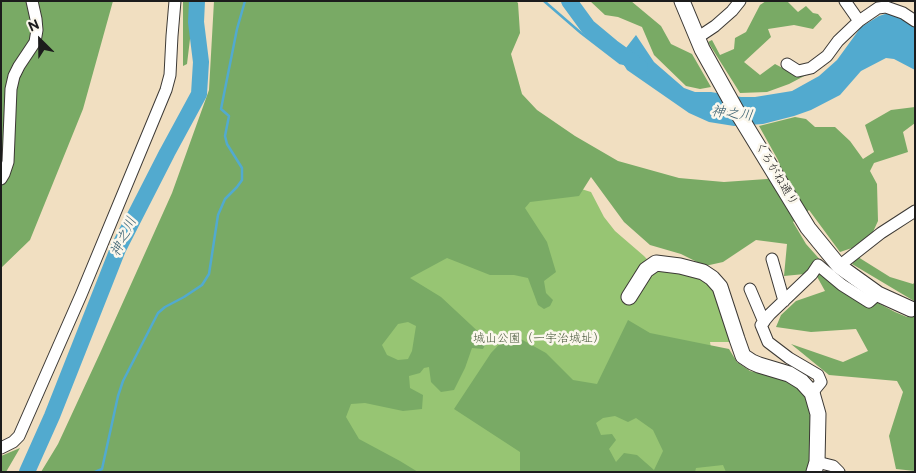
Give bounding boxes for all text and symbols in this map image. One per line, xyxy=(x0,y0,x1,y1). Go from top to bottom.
north arrow xyxy=(15,15,65,65)
text: N xyxy=(26,16,42,36)
water label: 神之川 xyxy=(710,103,754,125)
street label: くろがね通り xyxy=(751,139,801,209)
water label: 神之川 xyxy=(107,214,141,260)
park label: 城山公園（一宇治城址） xyxy=(473,332,605,346)

